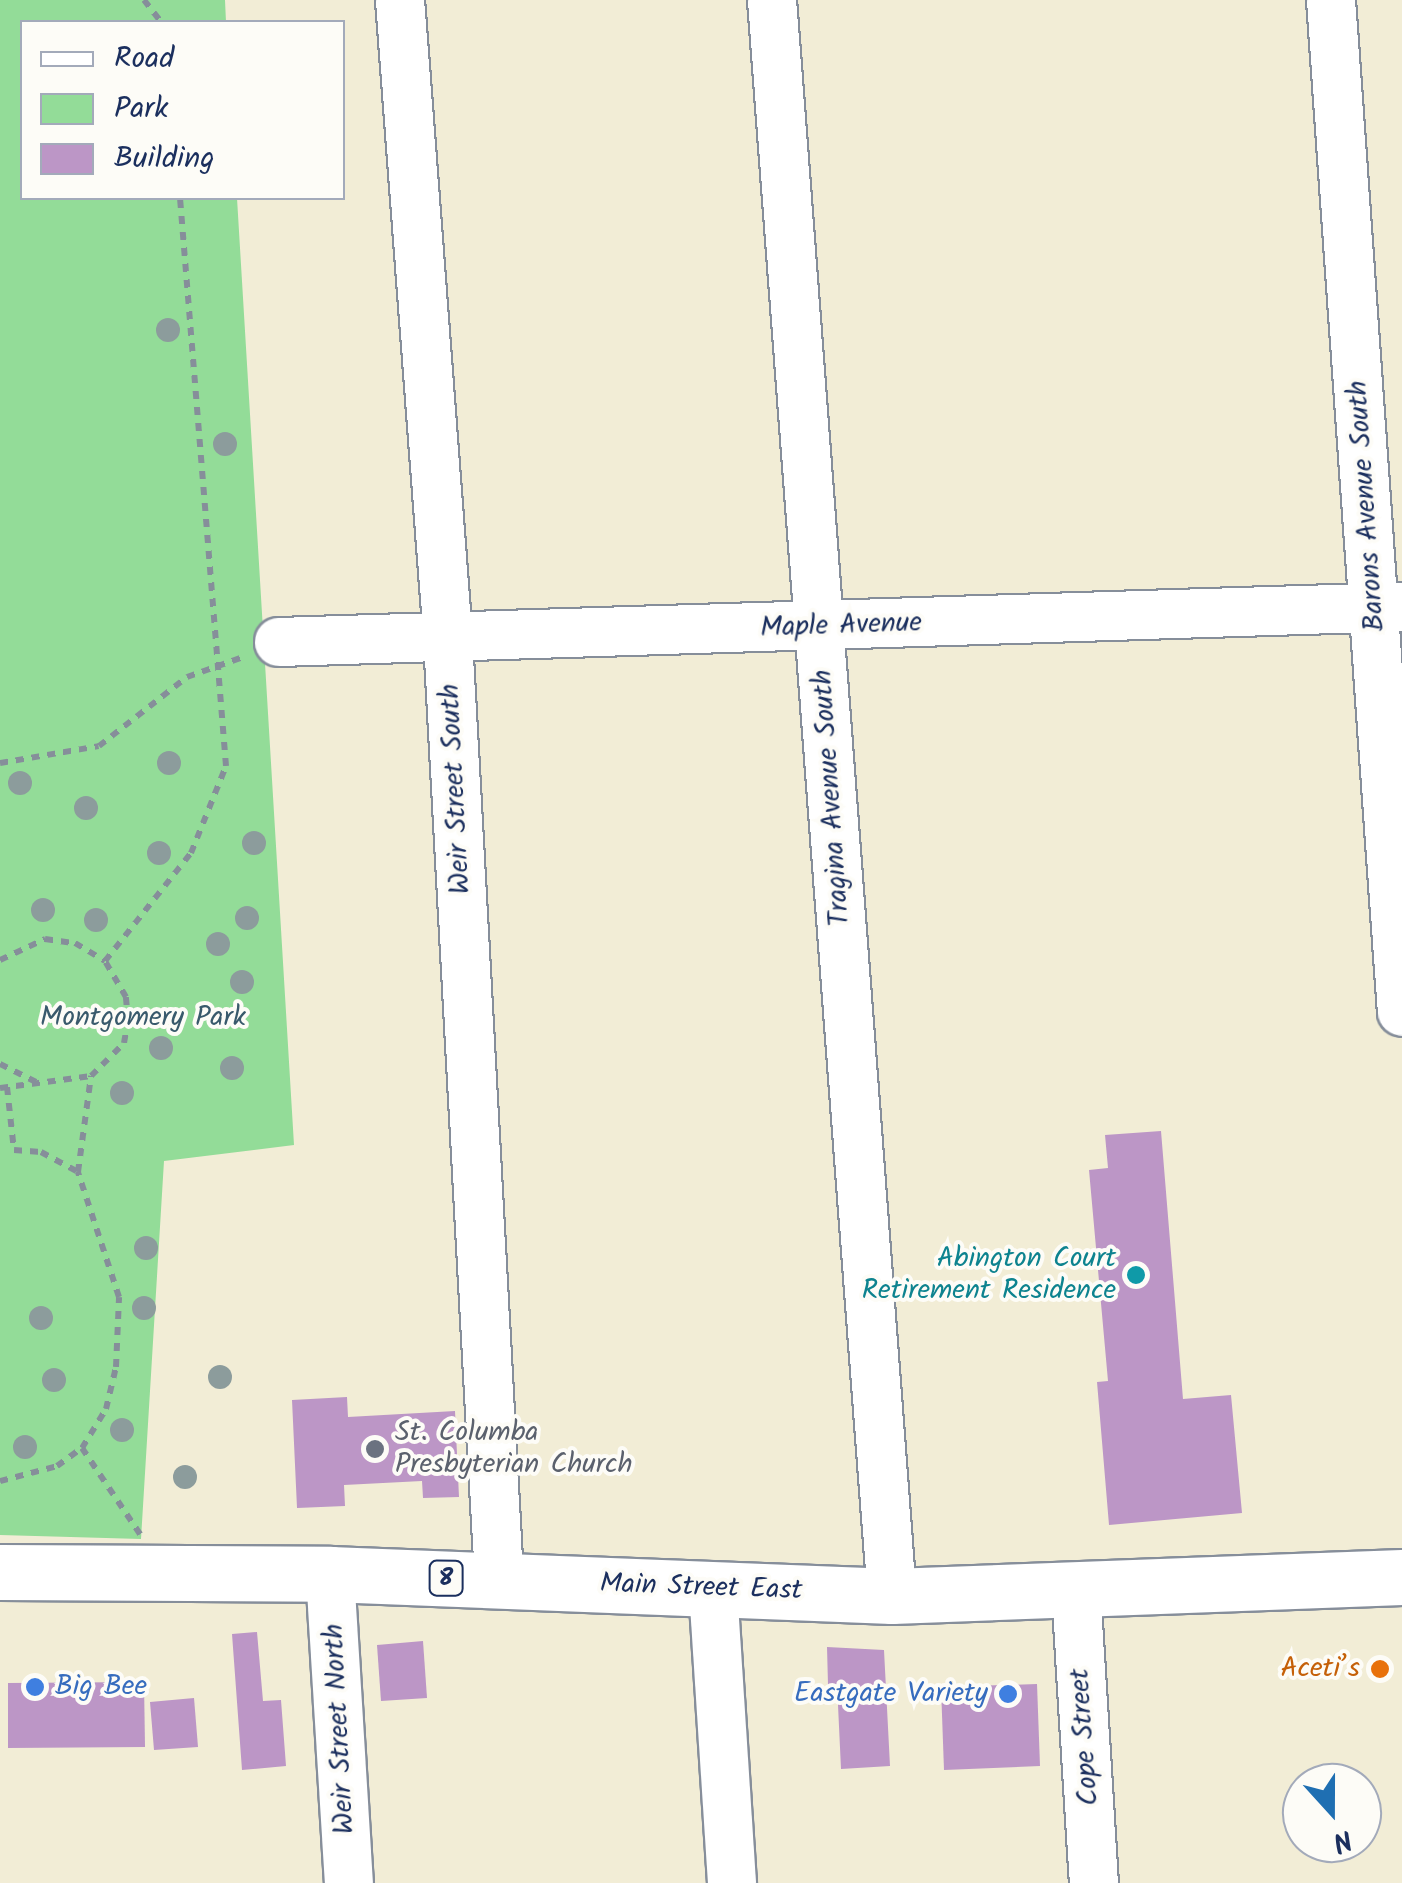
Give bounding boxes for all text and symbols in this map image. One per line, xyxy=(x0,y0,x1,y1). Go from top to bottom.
legend xyxy=(20,20,345,200)
text: Road xyxy=(114,35,174,83)
text: Park xyxy=(114,85,168,133)
text: Building xyxy=(114,135,214,183)
street label: Barons Avenue South xyxy=(1341,379,1393,633)
street label: Maple Avenue xyxy=(760,606,922,646)
street label: Tragina Avenue South xyxy=(806,669,858,927)
street label: Weir Street South xyxy=(434,683,478,895)
park label: Montgomery Park xyxy=(40,1001,246,1035)
place label: Abington Court Retirement Residence xyxy=(862,1242,1116,1308)
marker: Abington Court Retirement Residence xyxy=(1125,1264,1147,1286)
place label: St. Columba Presbyterian Church xyxy=(395,1416,632,1482)
marker: St. Columba Presbyterian Church xyxy=(364,1438,386,1460)
road number: 8 xyxy=(428,1558,464,1598)
street label: Main Street East xyxy=(599,1568,803,1608)
street label: Weir Street North xyxy=(318,1623,362,1835)
place label: Aceti’s xyxy=(1280,1652,1360,1686)
marker: Aceti’s xyxy=(1369,1658,1391,1680)
street label: Cope Street xyxy=(1063,1667,1107,1807)
place label: Big Bee xyxy=(55,1670,147,1704)
marker: Big Bee xyxy=(24,1676,46,1698)
place label: Eastgate Variety xyxy=(794,1677,988,1711)
marker: Eastgate Variety xyxy=(997,1683,1019,1705)
north arrow xyxy=(1282,1763,1382,1863)
text: N xyxy=(1326,1815,1359,1864)

